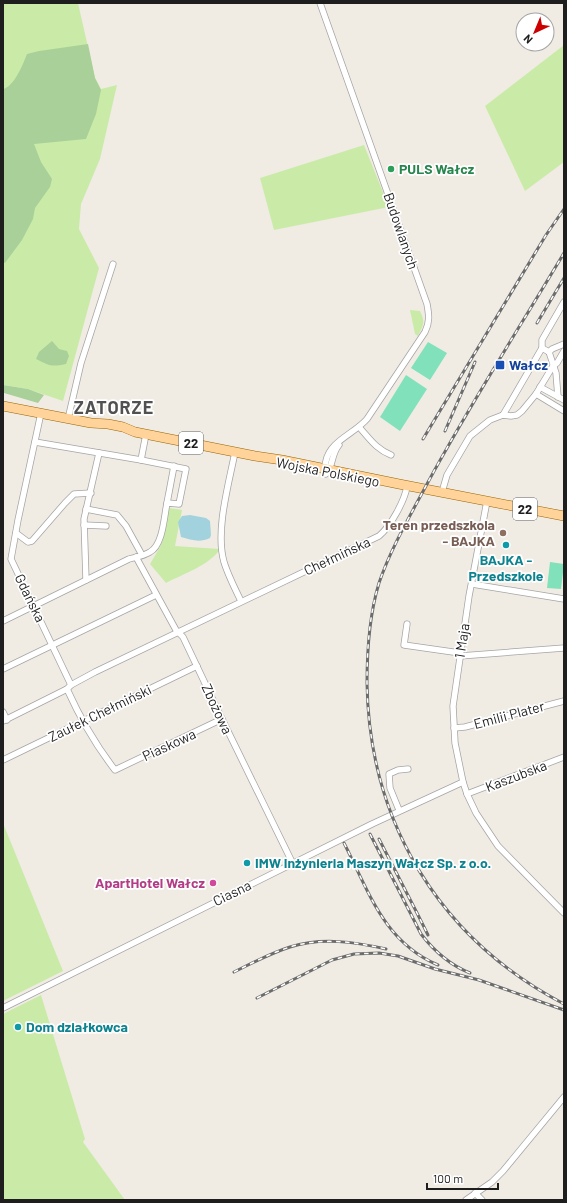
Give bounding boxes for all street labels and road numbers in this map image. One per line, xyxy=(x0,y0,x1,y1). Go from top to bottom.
street label: Budowlanych xyxy=(380,190,423,271)
road number: 22 xyxy=(179,432,203,454)
street label: Wojska Polskiego xyxy=(275,453,381,490)
road number: 22 xyxy=(513,498,537,520)
street label: Chełmińska xyxy=(301,533,373,578)
street label: Gdańska xyxy=(11,571,49,625)
street label: 1 Maja xyxy=(450,622,473,660)
street label: Zaułek Chełmiński xyxy=(45,680,154,745)
street label: Zbożowa xyxy=(198,681,236,737)
street label: Emilii Plater xyxy=(471,697,546,732)
street label: Piaskowa xyxy=(139,725,198,764)
street label: Kaszubska xyxy=(483,756,549,795)
street label: Ciasna xyxy=(210,876,254,909)

